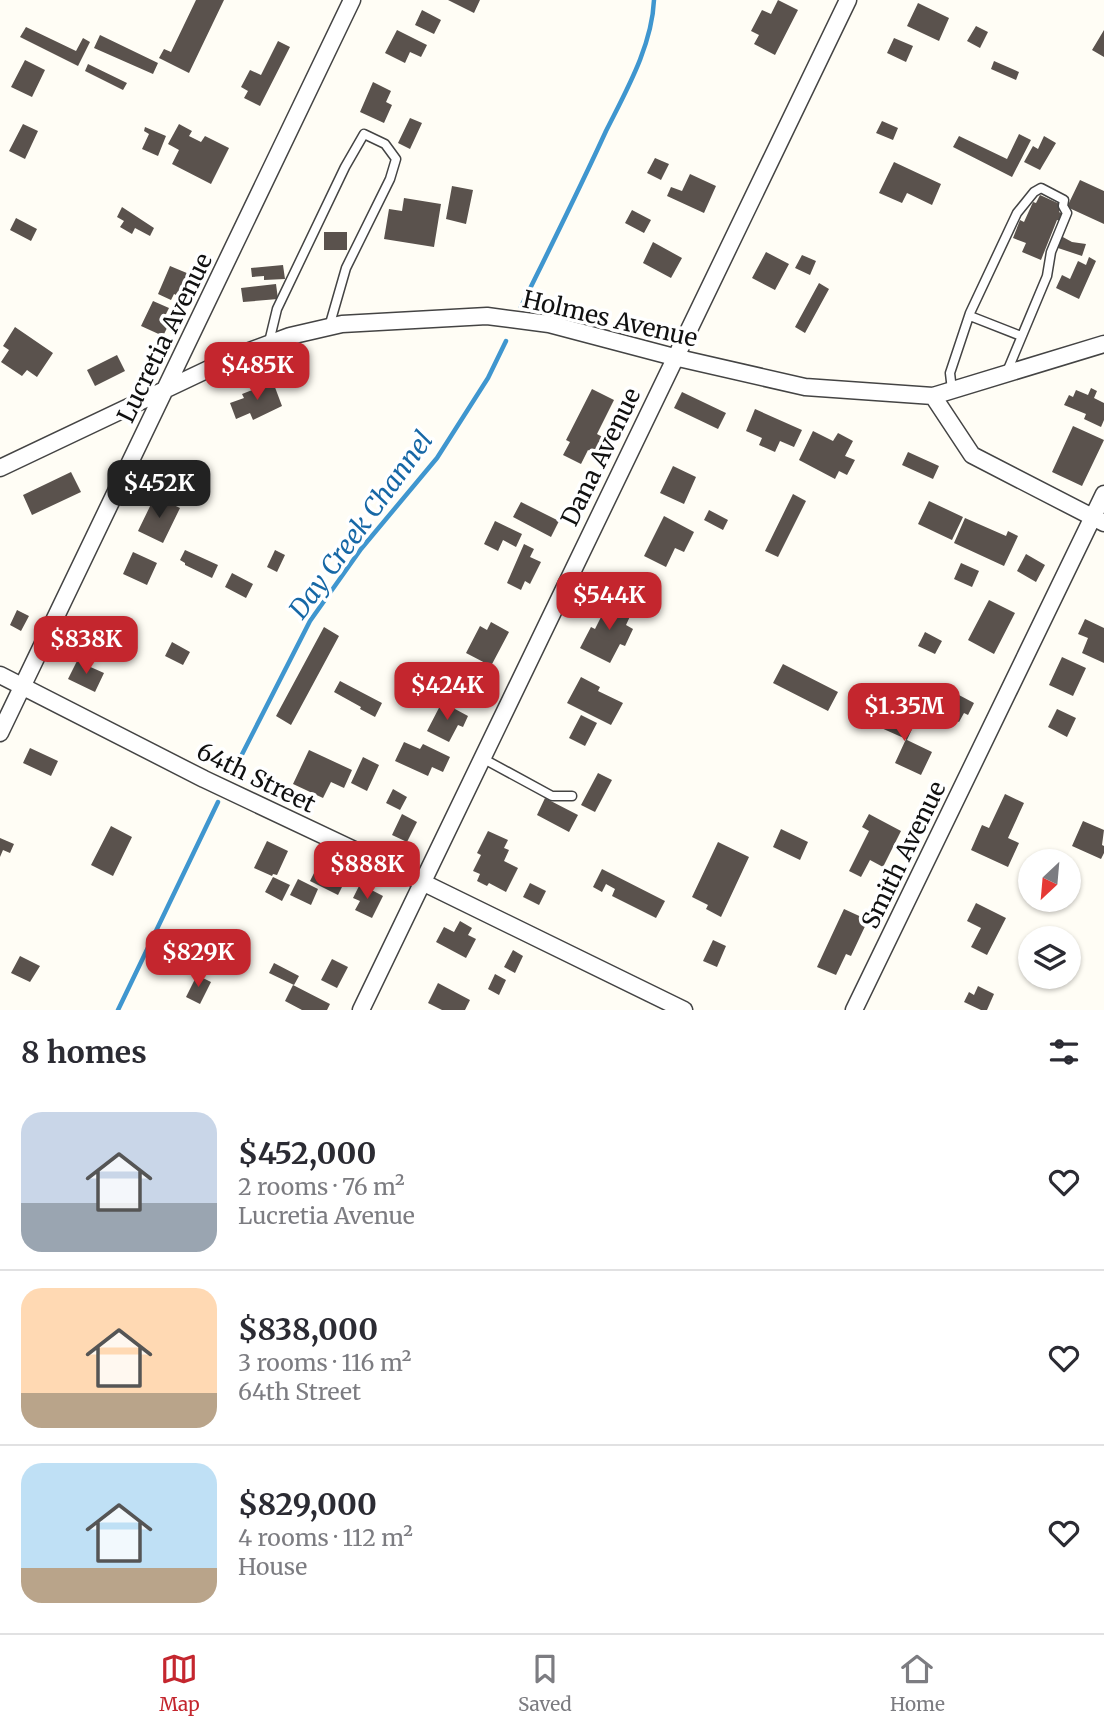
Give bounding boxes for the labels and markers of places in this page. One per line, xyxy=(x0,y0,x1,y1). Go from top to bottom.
pin: $485K xyxy=(208,342,306,402)
pin: $452K xyxy=(110,461,208,520)
pin: $544K xyxy=(560,572,658,632)
pin: $838K xyxy=(37,616,135,676)
pin: $424K xyxy=(398,662,496,722)
pin: $1.35M xyxy=(847,684,961,743)
pin: $888K xyxy=(318,842,416,901)
pin: $829K xyxy=(149,930,247,989)

